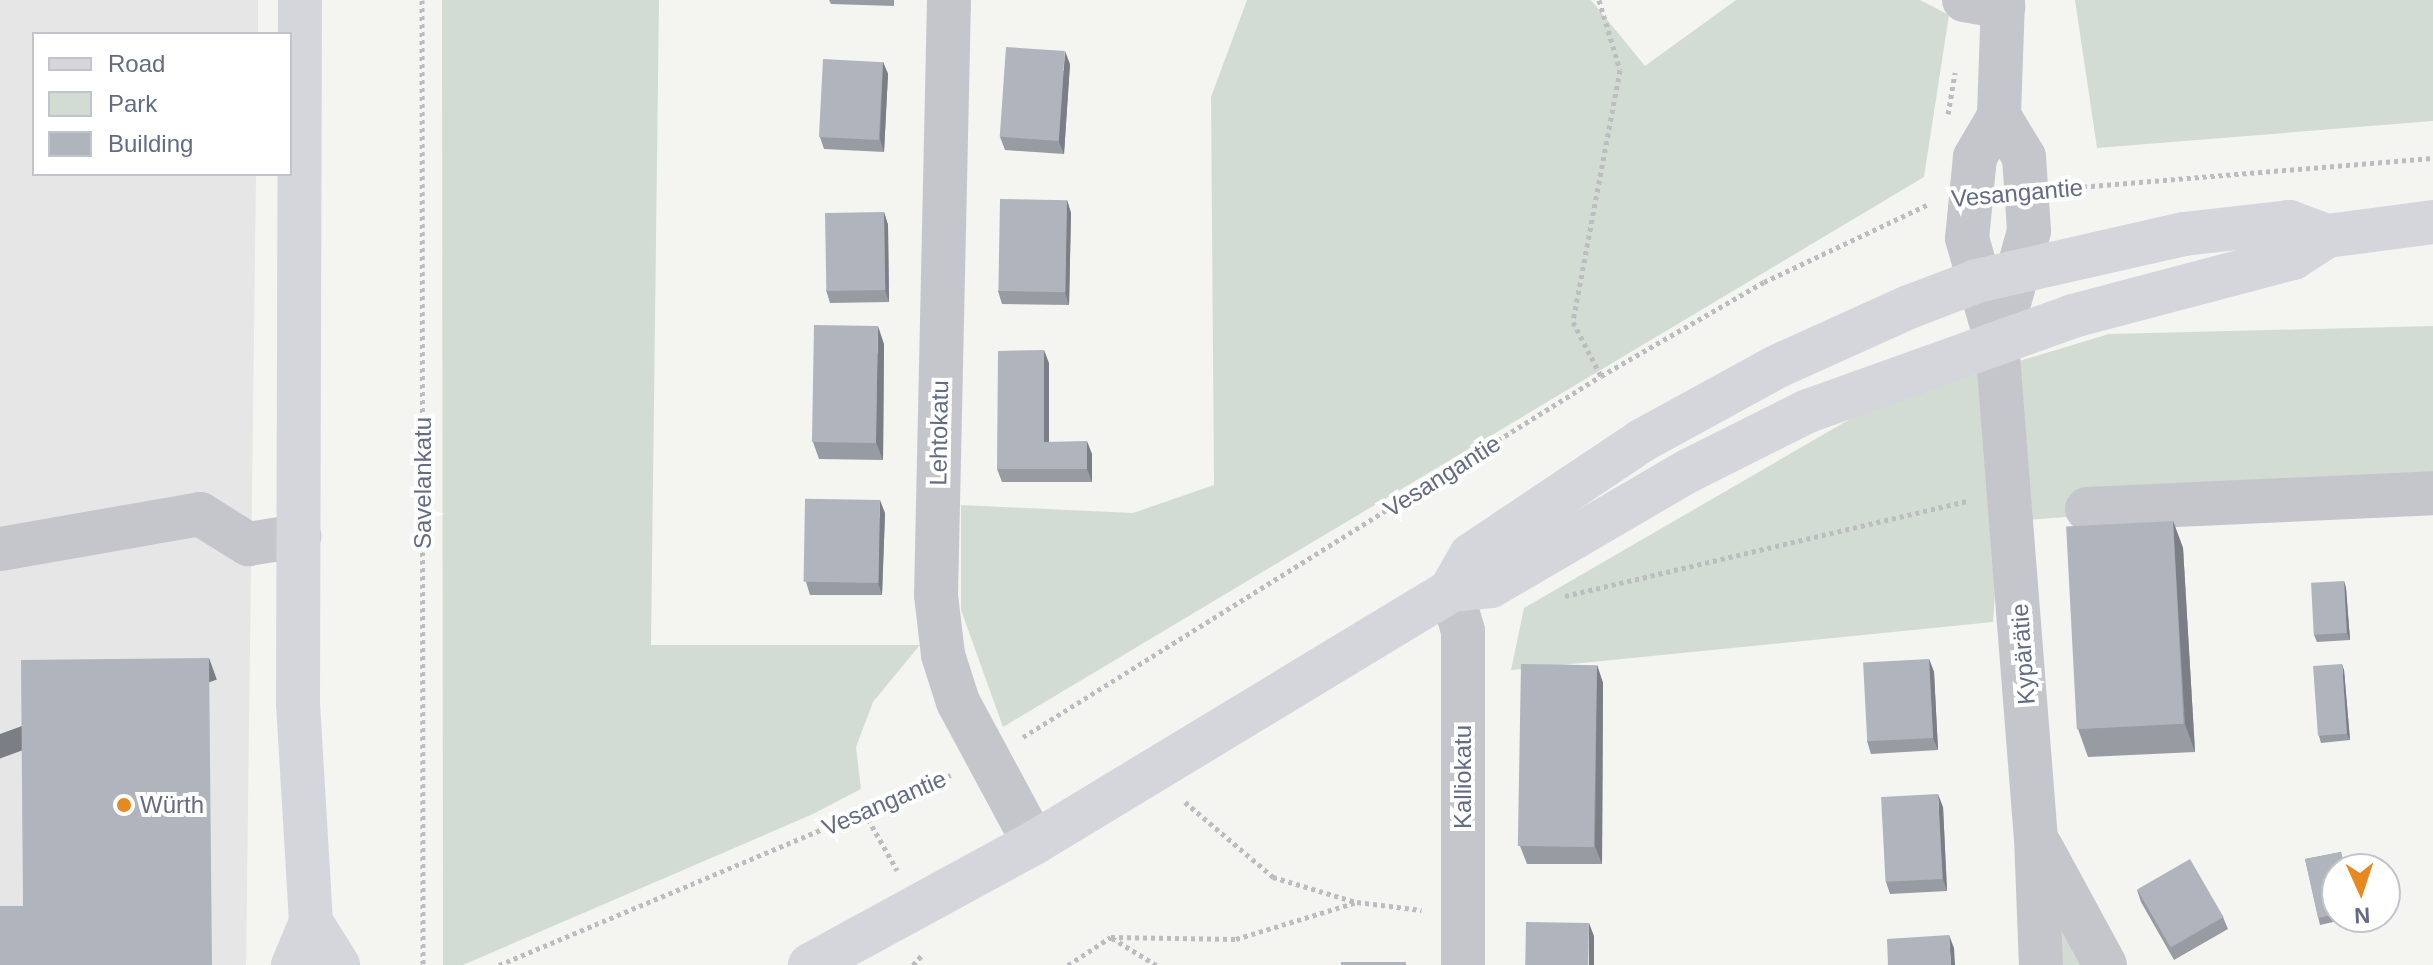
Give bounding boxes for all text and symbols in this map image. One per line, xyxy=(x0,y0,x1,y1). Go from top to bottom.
legend xyxy=(32,32,292,176)
text: Road xyxy=(108,50,165,77)
text: Park xyxy=(108,90,157,117)
text: Building xyxy=(108,130,193,157)
street label: Vesangantie xyxy=(1950,173,2084,213)
street label: Lehtokatu xyxy=(924,380,954,486)
street label: Savelankatu xyxy=(409,417,437,549)
street label: Vesangantie xyxy=(1378,429,1506,523)
street label: Kypärätie xyxy=(2005,602,2041,706)
street label: Kalliokatu xyxy=(1449,725,1477,829)
street label: Vesangantie xyxy=(818,764,950,842)
place label: Würth xyxy=(140,791,204,819)
marker: Würth xyxy=(115,796,133,814)
north arrow xyxy=(2321,853,2401,933)
text: N xyxy=(2354,903,2371,928)

